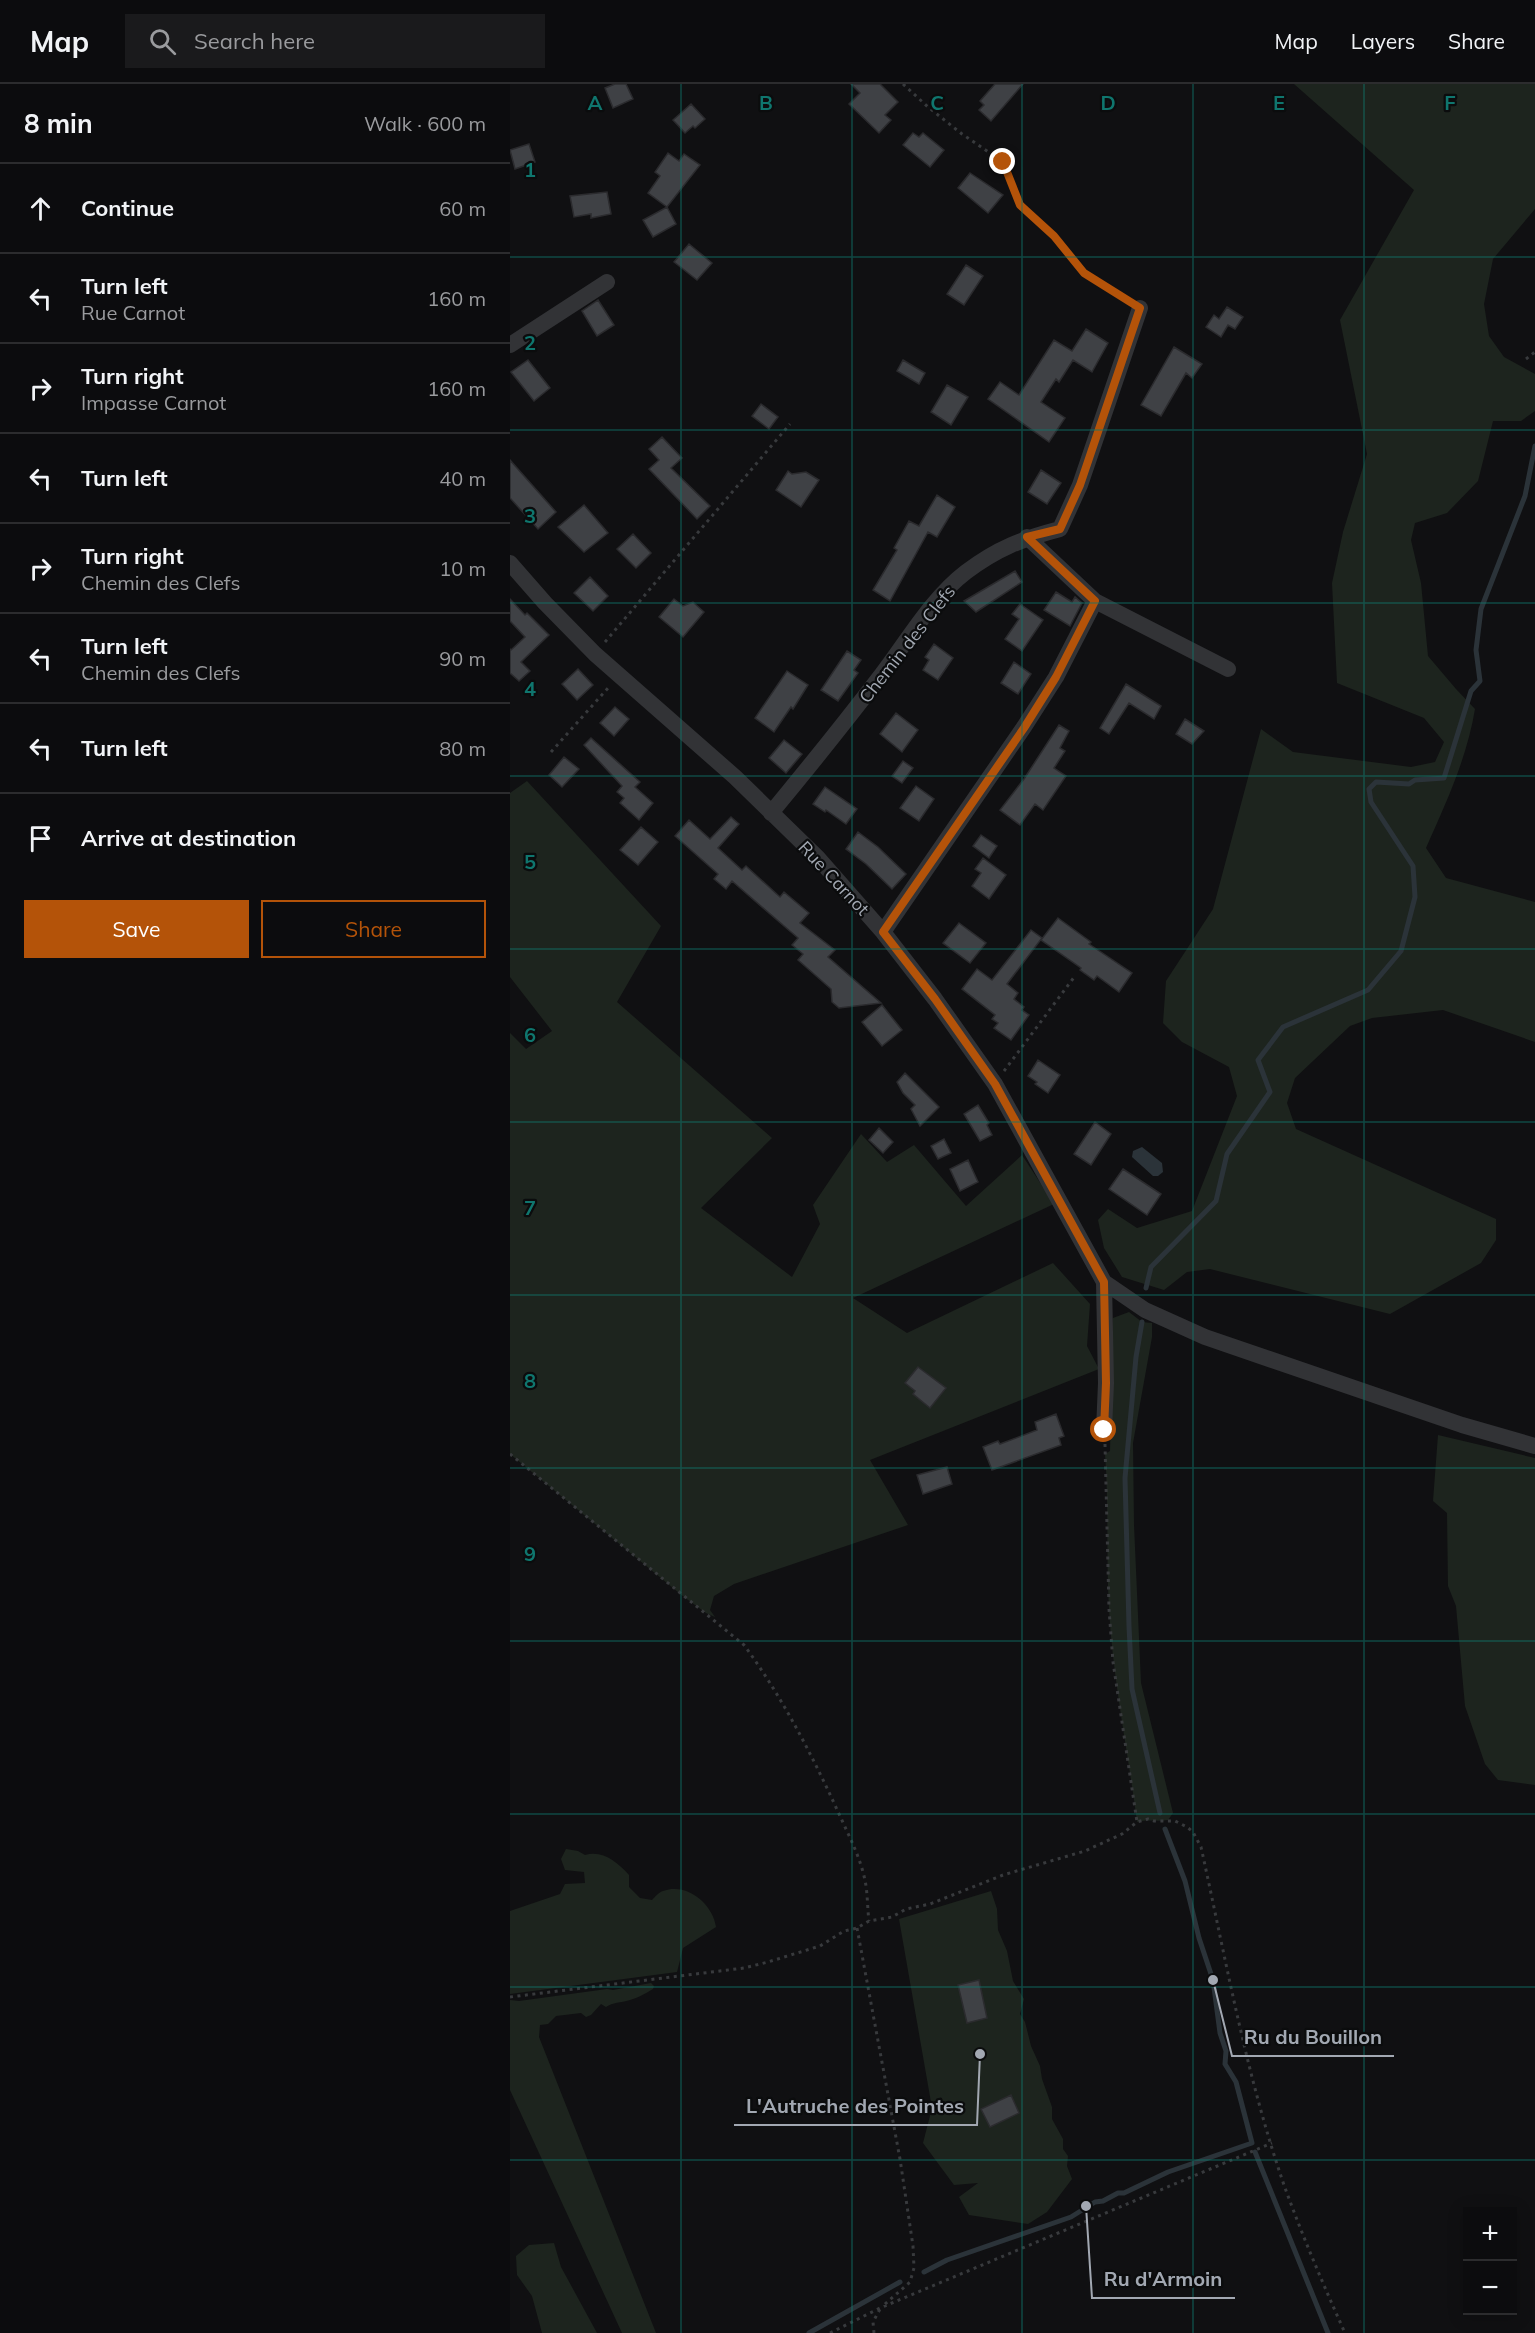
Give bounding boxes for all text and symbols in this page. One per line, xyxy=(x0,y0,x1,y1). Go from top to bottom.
search box xyxy=(125,14,545,68)
text: Map xyxy=(30,24,89,59)
icon: search xyxy=(146,25,179,58)
text: Search here xyxy=(194,27,315,55)
text: Map xyxy=(1275,28,1318,54)
text: Layers xyxy=(1351,28,1415,54)
text: Share xyxy=(1448,28,1505,54)
text: A xyxy=(588,90,603,115)
text: B xyxy=(759,90,773,115)
text: C xyxy=(930,90,944,115)
text: D xyxy=(1100,90,1116,115)
text: E xyxy=(1273,90,1285,115)
text: F xyxy=(1444,90,1456,115)
text: 8 min xyxy=(24,107,93,140)
text: Walk · 600 m xyxy=(364,111,486,136)
route end xyxy=(989,148,1015,174)
text: 1 xyxy=(524,157,536,182)
icon: ahead xyxy=(24,192,57,225)
text: Continue xyxy=(81,194,174,222)
text: 60 m xyxy=(439,196,486,221)
text: Turn left xyxy=(81,272,168,300)
icon: left xyxy=(24,282,57,315)
text: 160 m xyxy=(427,286,486,311)
text: Rue Carnot xyxy=(81,300,185,325)
text: 2 xyxy=(524,330,536,355)
text: Turn right xyxy=(81,362,184,390)
icon: right xyxy=(24,372,57,405)
text: 160 m xyxy=(427,376,486,401)
text: Impasse Carnot xyxy=(81,390,226,415)
icon: left xyxy=(24,462,57,495)
text: Turn left xyxy=(81,464,168,492)
text: 40 m xyxy=(439,466,486,491)
text: 3 xyxy=(524,503,536,528)
text: Turn right xyxy=(81,542,184,570)
icon: right xyxy=(24,552,57,585)
text: 10 m xyxy=(439,556,486,581)
text: Chemin des Clefs xyxy=(81,570,240,595)
street label: Chemin des Clefs xyxy=(854,580,960,708)
text: Turn left xyxy=(81,632,168,660)
icon: left xyxy=(24,642,57,675)
text: 90 m xyxy=(439,646,486,671)
text: Chemin des Clefs xyxy=(81,660,240,685)
text: 4 xyxy=(524,676,536,701)
icon: left xyxy=(24,732,57,765)
text: Turn left xyxy=(81,734,168,762)
text: 80 m xyxy=(439,736,486,761)
icon: arrive xyxy=(24,822,57,855)
text: Arrive at destination xyxy=(81,824,296,852)
street label: Rue Carnot xyxy=(794,836,874,920)
text: 5 xyxy=(524,849,536,874)
button: Save xyxy=(24,900,249,958)
button: Share xyxy=(261,900,486,958)
text: 6 xyxy=(524,1022,536,1047)
text: 7 xyxy=(524,1195,536,1220)
text: 8 xyxy=(524,1368,536,1393)
route start xyxy=(1090,1416,1116,1442)
text: 9 xyxy=(524,1541,536,1566)
callout: Ru du Bouillon xyxy=(1232,2018,1394,2056)
text: Ru du Bouillon xyxy=(1244,2024,1382,2049)
callout: L'Autruche des Pointes xyxy=(734,2087,977,2125)
text: L'Autruche des Pointes xyxy=(746,2093,964,2118)
map controls xyxy=(1463,2207,1517,2315)
button: + xyxy=(1463,2207,1517,2261)
callout: Ru d'Armoin xyxy=(1092,2260,1235,2298)
button: − xyxy=(1463,2261,1517,2315)
text: Ru d'Armoin xyxy=(1104,2266,1222,2291)

